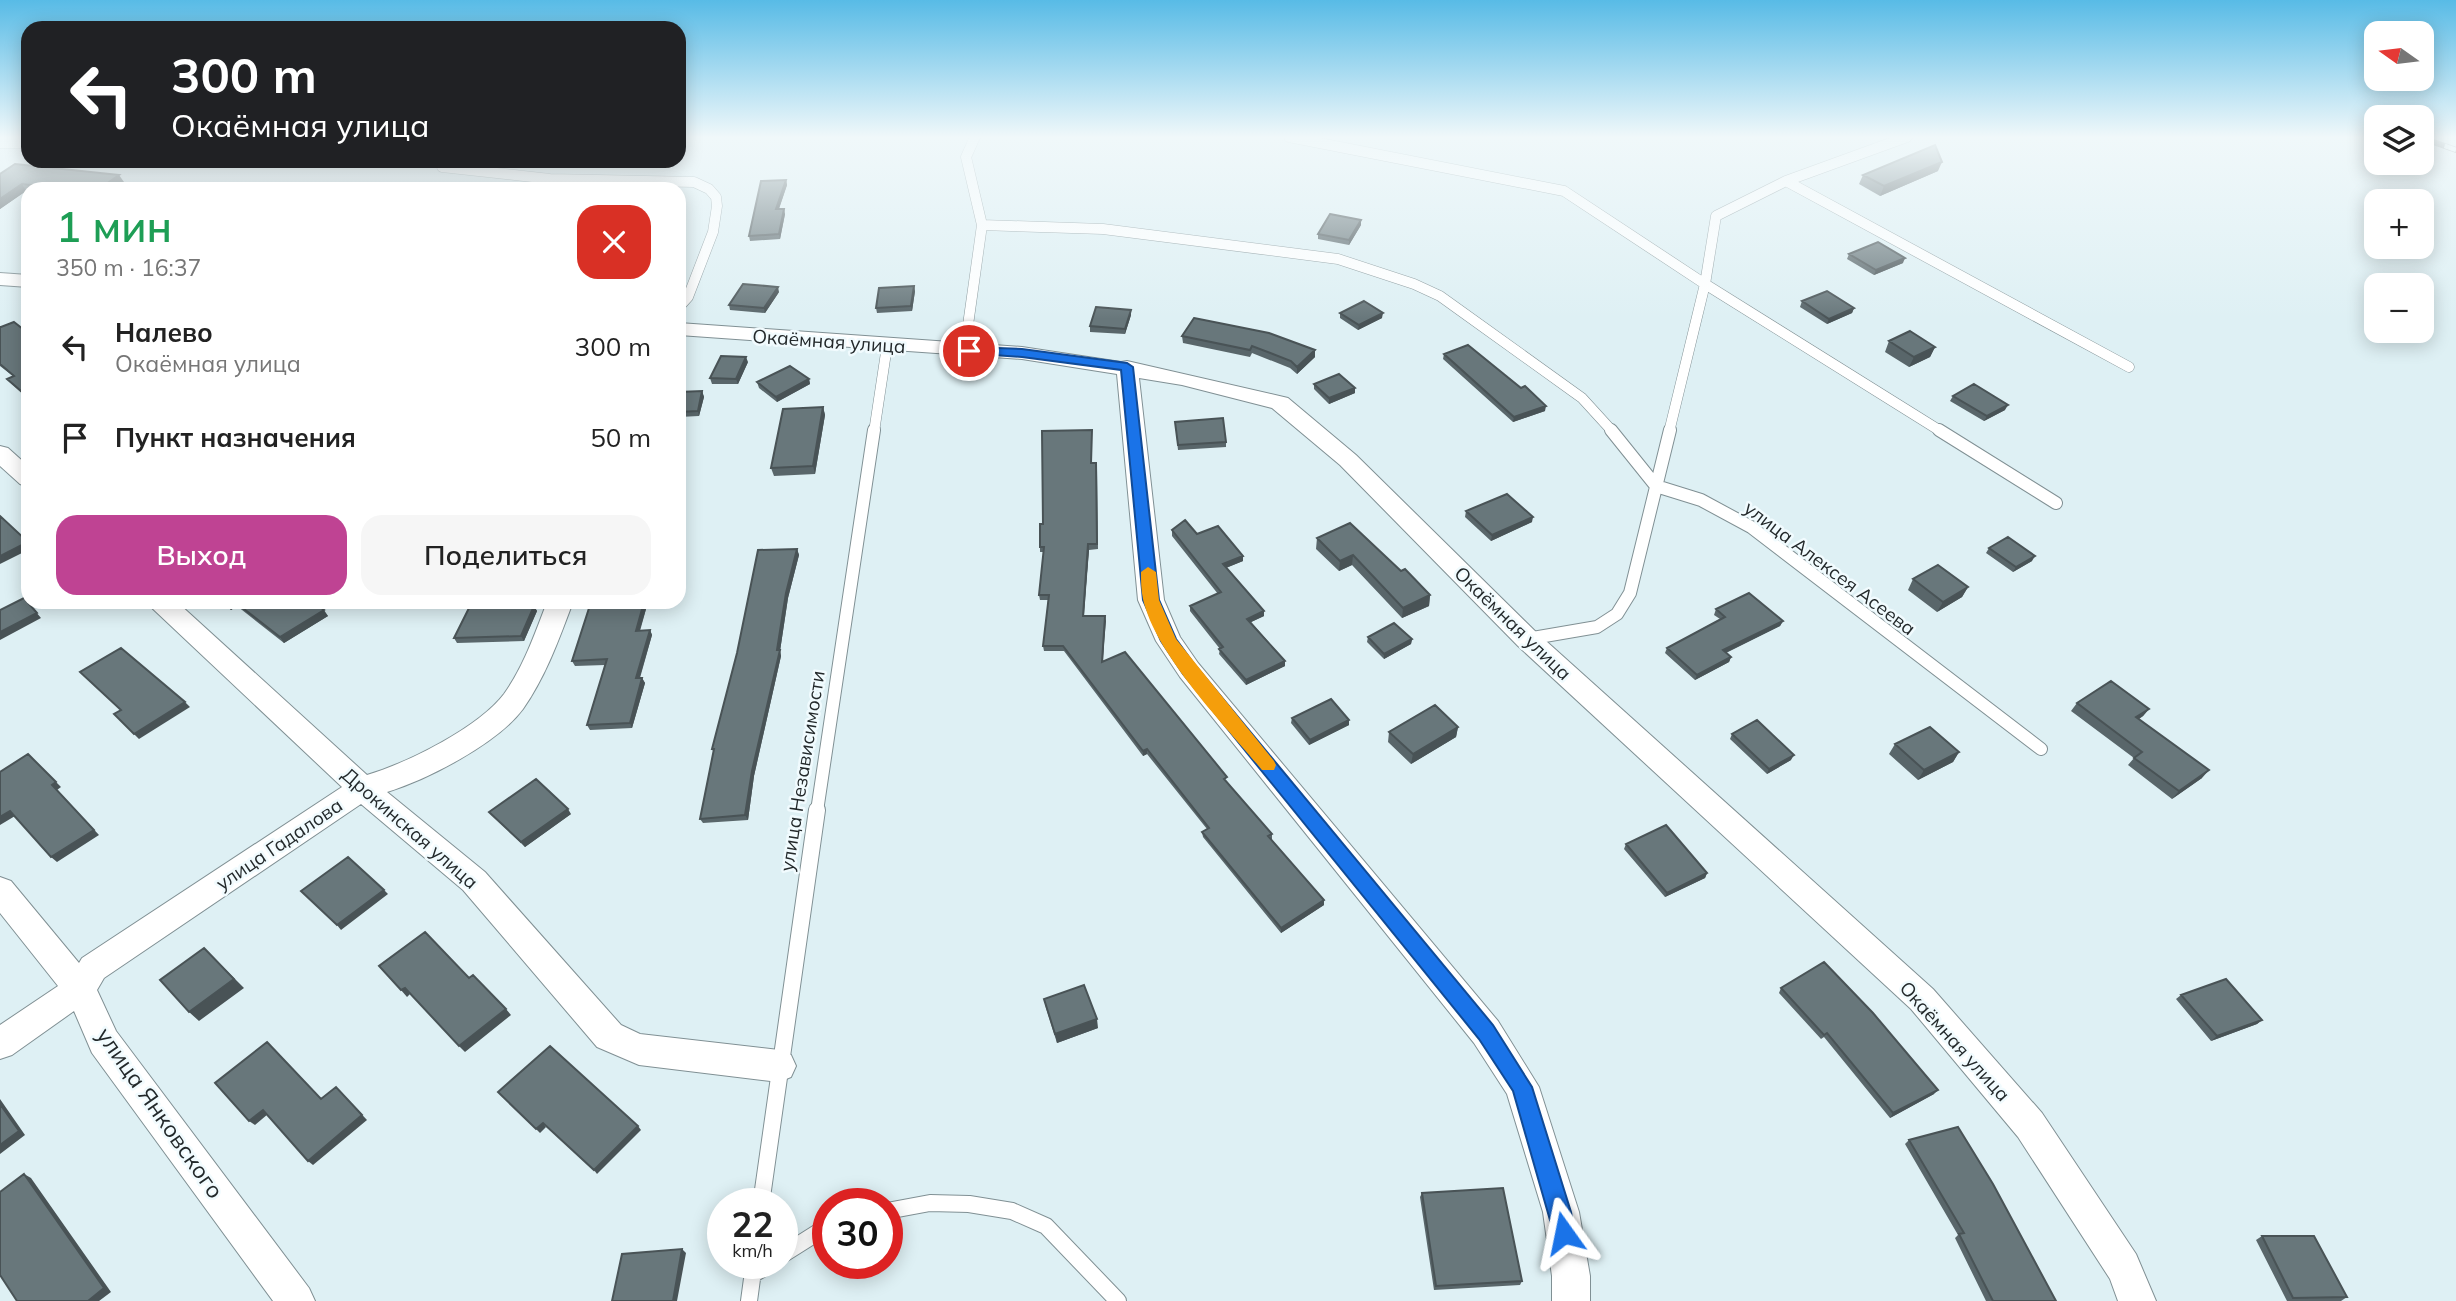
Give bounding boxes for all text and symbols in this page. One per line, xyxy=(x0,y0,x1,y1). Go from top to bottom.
north arrow xyxy=(2364,21,2434,91)
map controls xyxy=(2364,21,2434,343)
text: 300 m xyxy=(171,44,317,105)
icon: left xyxy=(56,49,147,140)
text: Окаёмная улица xyxy=(171,105,430,145)
button: layers xyxy=(2364,105,2434,175)
button: + xyxy=(2364,189,2434,259)
text: 1 мин xyxy=(56,200,172,253)
button: close xyxy=(577,205,651,279)
text: 350 m · 16:37 xyxy=(56,253,201,282)
button: − xyxy=(2364,273,2434,343)
text: Налево xyxy=(115,316,213,349)
pin xyxy=(939,321,999,381)
street label: Окаёмная улица xyxy=(752,324,906,358)
icon: left xyxy=(56,328,94,366)
text: 300 m xyxy=(575,330,651,363)
icon: arrive xyxy=(950,332,988,370)
text: Окаёмная улица xyxy=(115,349,301,378)
icon: arrive xyxy=(56,419,94,457)
text: Пункт назначения xyxy=(115,421,356,454)
text: 50 m xyxy=(590,421,651,454)
street label: улица Алексея Асеева xyxy=(1740,496,1920,640)
button: Выход xyxy=(56,515,347,595)
button: Поделиться xyxy=(361,515,651,595)
street label: Окаёмная улица xyxy=(1449,561,1577,685)
street label: улица Независимости xyxy=(774,669,830,873)
street label: Дрокинская улица xyxy=(337,762,483,894)
street label: улица Гадалова xyxy=(211,793,347,895)
street label: Окаёмная улица xyxy=(1895,976,2015,1106)
street label: улица Янковского xyxy=(91,1022,230,1204)
speed limit sign: 30 xyxy=(812,1188,903,1279)
position arrow xyxy=(1527,1196,1601,1270)
text: 22 xyxy=(731,1202,774,1246)
text: km/h xyxy=(732,1239,773,1262)

